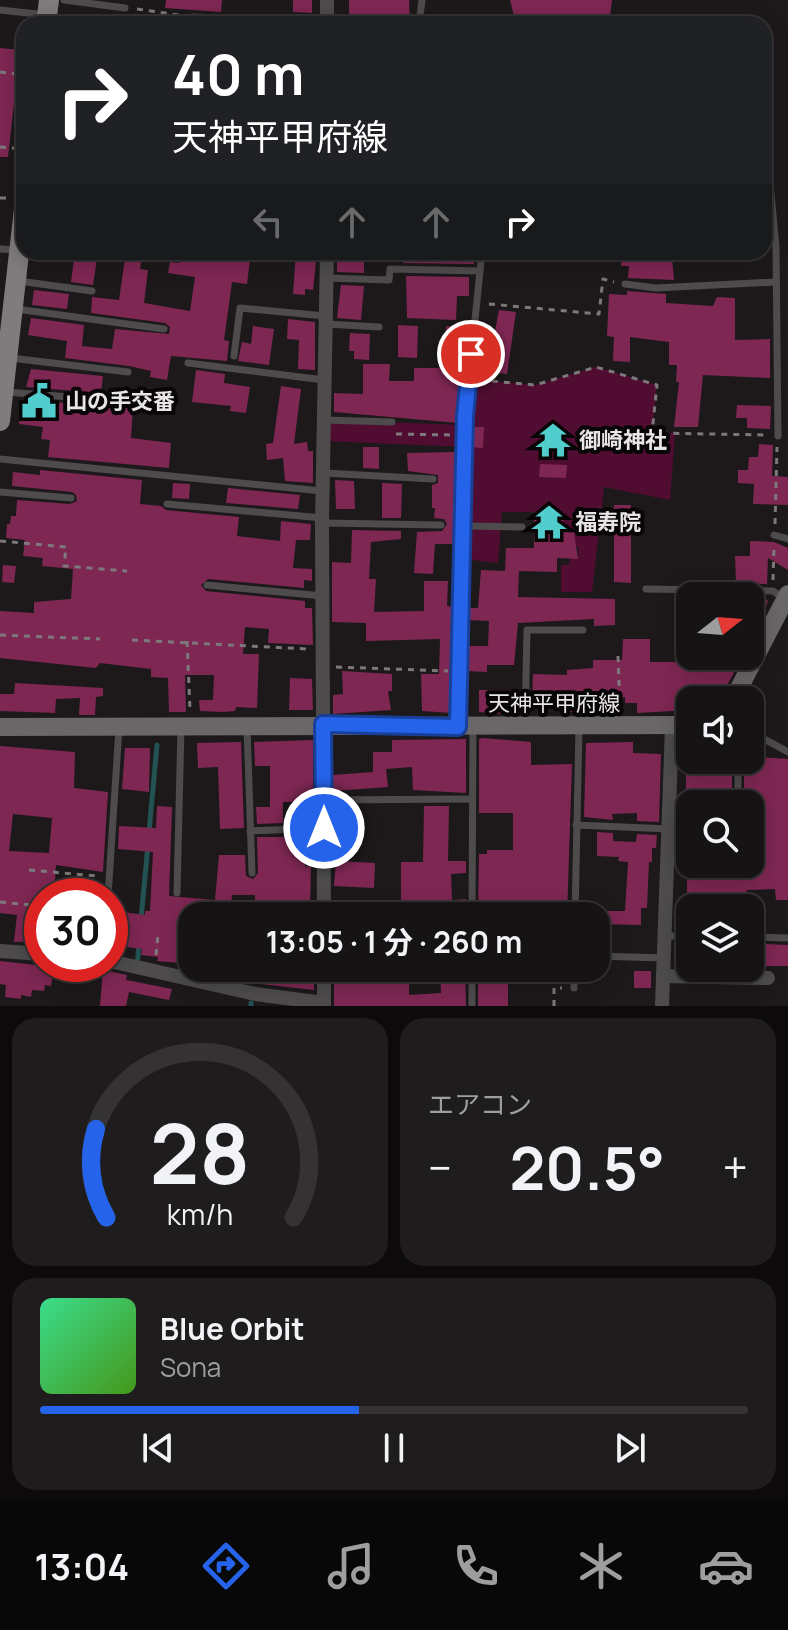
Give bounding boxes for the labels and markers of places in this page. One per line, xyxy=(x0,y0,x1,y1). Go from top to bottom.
pin xyxy=(437,320,505,388)
public building icon: 山の手交番 xyxy=(20,382,58,420)
place label: 山の手交番 xyxy=(65,386,175,416)
temple icon: 御崎神社 xyxy=(534,421,572,459)
place label: 御崎神社 xyxy=(579,425,667,455)
temple icon: 福寿院 xyxy=(530,503,568,541)
place label: 福寿院 xyxy=(575,507,641,537)

